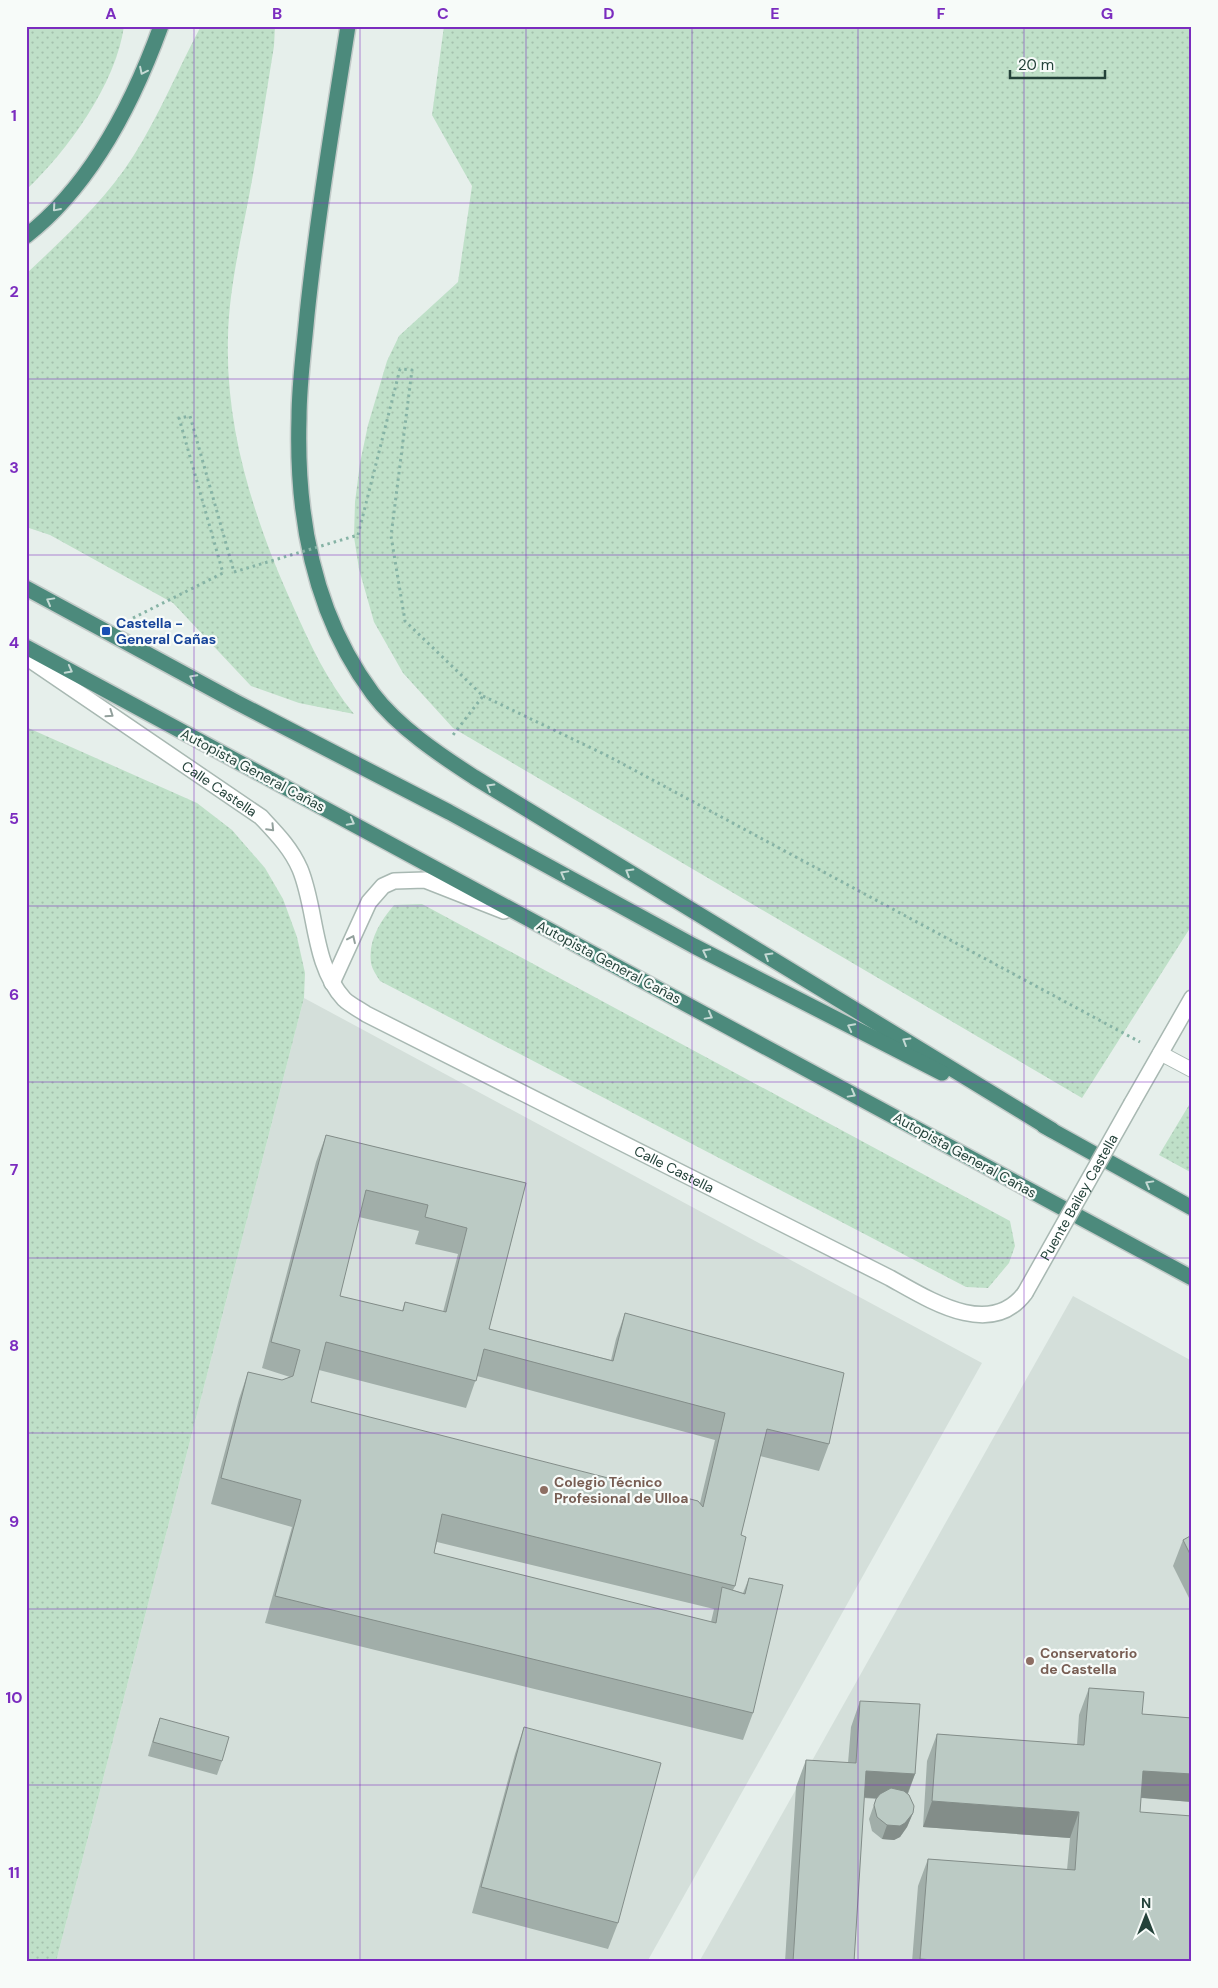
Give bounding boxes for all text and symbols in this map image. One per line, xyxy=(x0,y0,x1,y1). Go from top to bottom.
text: A xyxy=(105,3,117,24)
text: B xyxy=(272,3,282,24)
text: C xyxy=(437,3,449,24)
text: D xyxy=(603,3,615,24)
text: E xyxy=(770,3,780,24)
text: F xyxy=(937,3,946,24)
text: G xyxy=(1101,3,1113,24)
scale bar xyxy=(1010,48,1106,80)
text: 20 m xyxy=(1018,55,1054,75)
one-way arrow xyxy=(139,66,149,75)
text: 1 xyxy=(11,105,17,126)
one-way arrow xyxy=(54,202,62,211)
text: 2 xyxy=(9,281,19,302)
text: 3 xyxy=(9,457,19,478)
one-way arrow xyxy=(47,597,56,607)
place label: Castella - General Cañas xyxy=(116,614,216,648)
marker: Castella - General Cañas xyxy=(100,625,112,637)
text: 4 xyxy=(9,632,19,653)
one-way arrow xyxy=(64,664,73,674)
one-way arrow xyxy=(189,674,198,684)
one-way arrow xyxy=(104,708,114,717)
street label: Autopista General Cañas xyxy=(178,724,328,816)
street label: Calle Castella xyxy=(178,757,261,821)
one-way arrow xyxy=(487,784,496,793)
text: 5 xyxy=(9,808,19,829)
one-way arrow xyxy=(345,816,354,826)
one-way arrow xyxy=(265,822,274,831)
one-way arrow xyxy=(625,868,634,878)
one-way arrow xyxy=(560,871,569,881)
street label: Autopista General Cañas xyxy=(534,916,684,1008)
one-way arrow xyxy=(346,935,357,944)
one-way arrow xyxy=(703,948,712,958)
one-way arrow xyxy=(764,953,773,963)
text: 6 xyxy=(9,984,19,1005)
one-way arrow xyxy=(704,1010,713,1020)
one-way arrow xyxy=(847,1023,856,1033)
one-way arrow xyxy=(903,1038,912,1048)
one-way arrow xyxy=(847,1088,856,1098)
street label: Autopista General Cañas xyxy=(890,1108,1040,1202)
street label: Puente Bailey Castella xyxy=(1036,1131,1122,1264)
street label: Calle Castella xyxy=(631,1142,717,1197)
text: 7 xyxy=(10,1159,19,1180)
one-way arrow xyxy=(1146,1180,1155,1190)
text: 8 xyxy=(9,1335,19,1356)
place label: Colegio Técnico Profesional de Ulloa xyxy=(554,1473,689,1507)
marker: Colegio Técnico Profesional de Ulloa xyxy=(538,1484,550,1496)
text: 9 xyxy=(9,1511,19,1532)
place label: Conservatorio de Castella xyxy=(1040,1644,1137,1678)
marker: Conservatorio de Castella xyxy=(1024,1655,1036,1667)
text: 10 xyxy=(5,1687,23,1708)
text: 11 xyxy=(8,1862,20,1883)
north arrow xyxy=(1120,1890,1170,1940)
text: N xyxy=(1141,1894,1151,1912)

